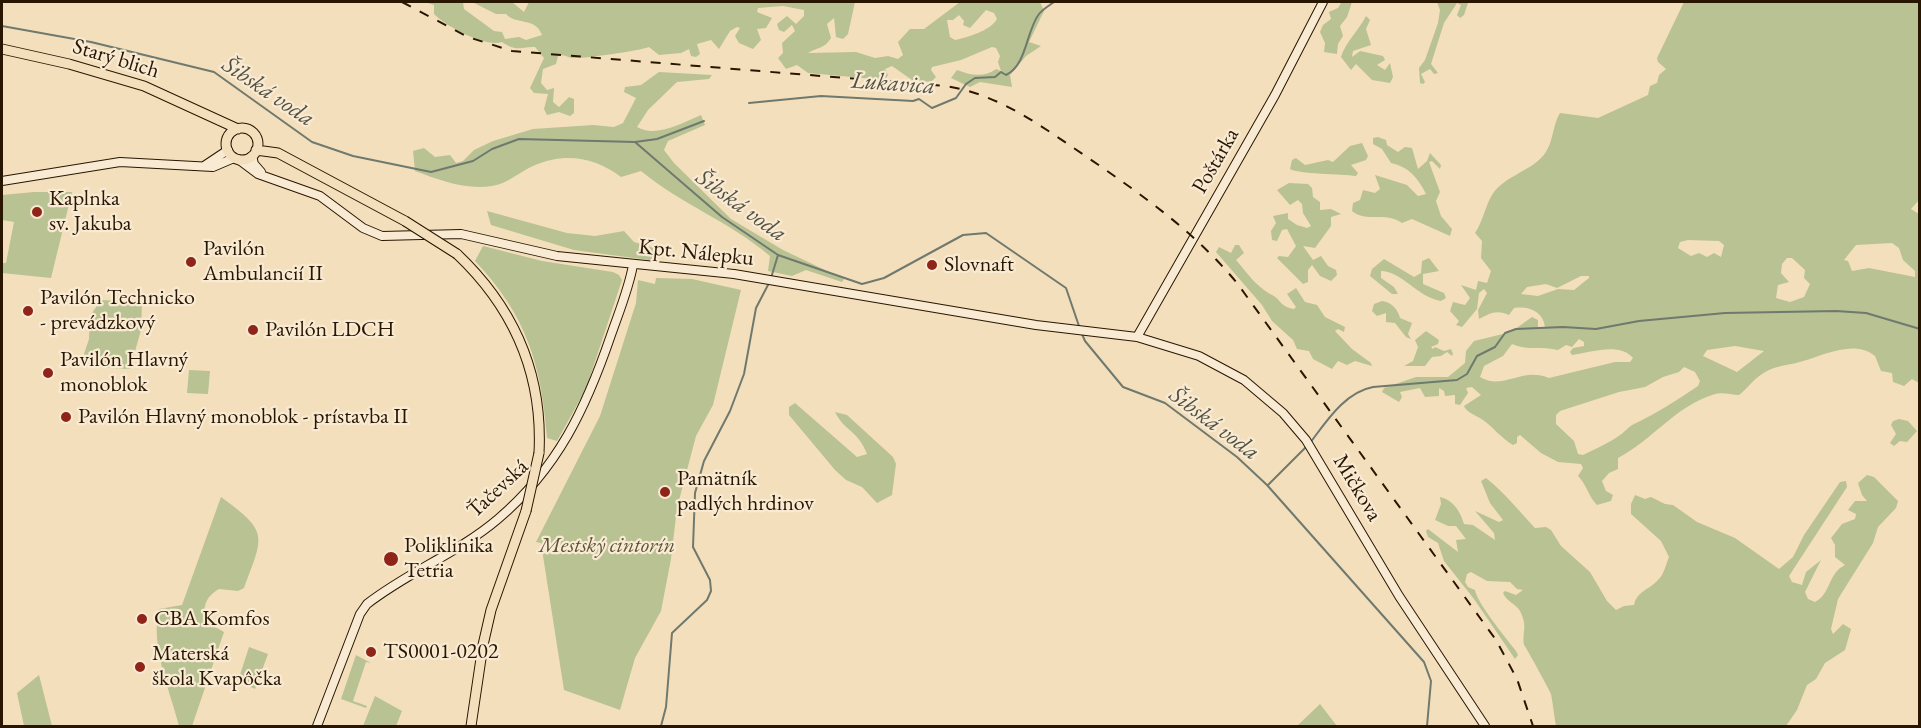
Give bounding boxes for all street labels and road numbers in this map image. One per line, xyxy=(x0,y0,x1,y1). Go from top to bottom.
street label: Starý blich xyxy=(69,33,163,85)
street label: Poštárka xyxy=(1187,124,1245,198)
street label: Kpt. Nálepku xyxy=(637,234,755,272)
street label: Mičkova xyxy=(1327,450,1387,526)
street label: Ťačevská xyxy=(462,454,534,524)

